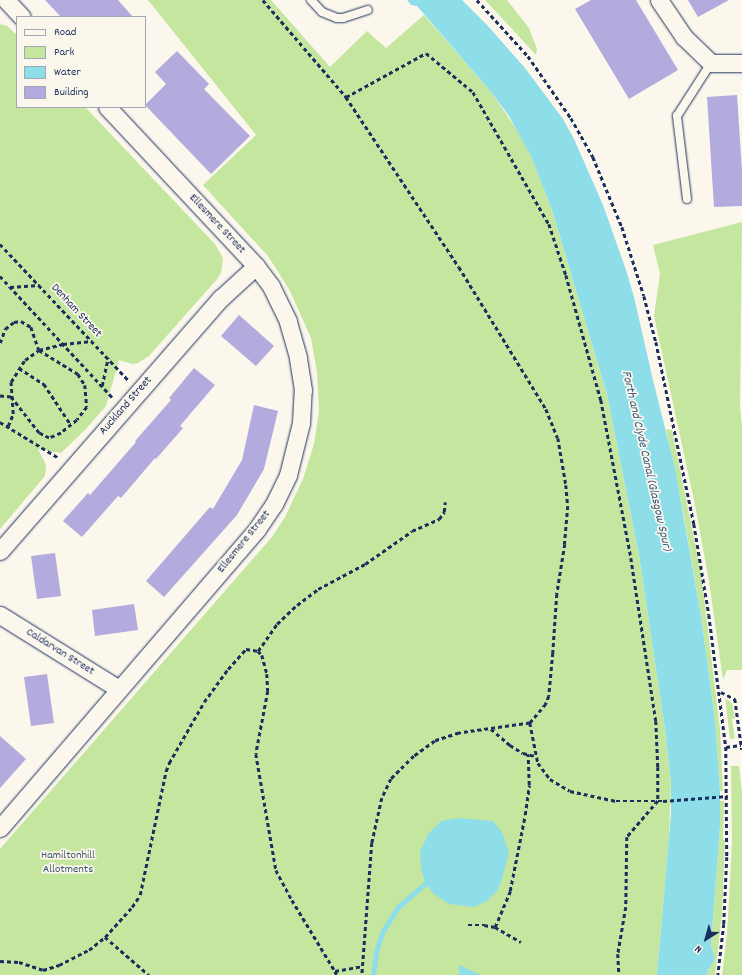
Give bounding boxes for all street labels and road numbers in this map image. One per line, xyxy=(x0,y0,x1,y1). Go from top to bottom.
street label: Ellesmere Street xyxy=(186,191,248,257)
street label: Denham Street xyxy=(47,281,105,341)
street label: Auckland Street xyxy=(97,374,155,438)
street label: Ellesmere Street xyxy=(214,508,274,576)
street label: Caldarvan Street xyxy=(23,625,97,679)

